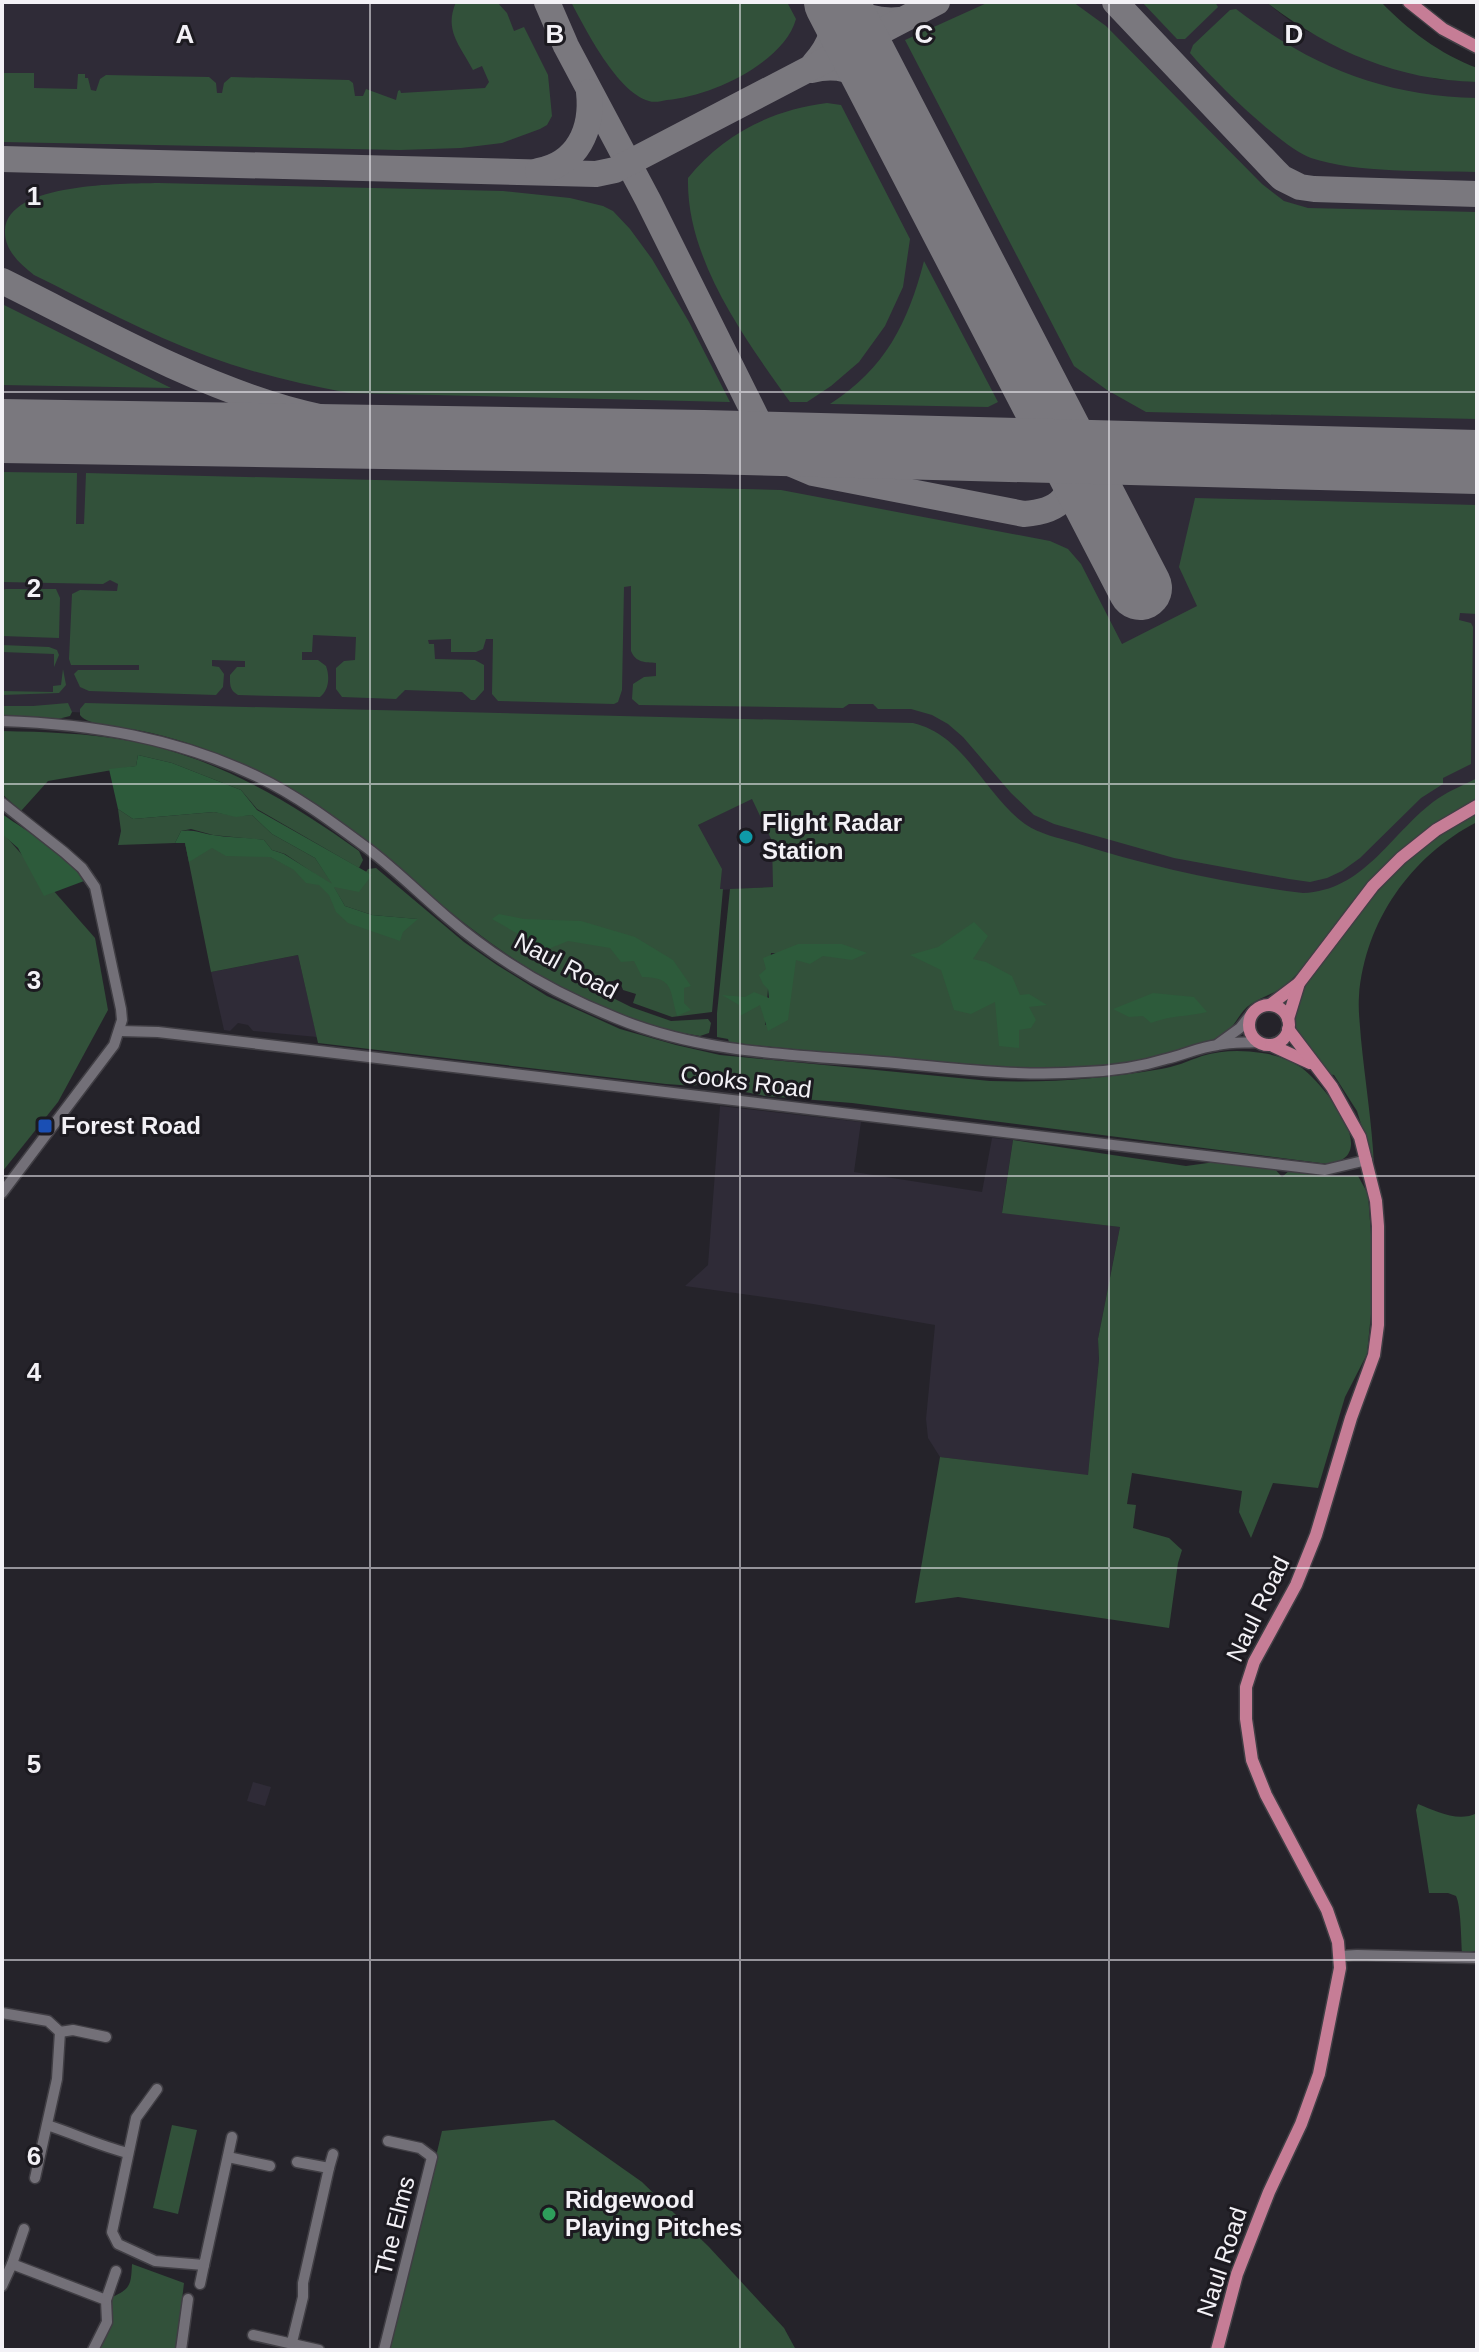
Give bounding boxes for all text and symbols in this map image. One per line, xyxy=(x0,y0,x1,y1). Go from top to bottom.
text: A xyxy=(176,19,195,49)
text: B xyxy=(546,19,564,49)
text: C xyxy=(915,19,934,49)
text: D xyxy=(1285,19,1303,49)
text: 1 xyxy=(27,181,41,211)
text: 2 xyxy=(27,573,41,603)
place label: Flight Radar Station xyxy=(762,809,902,864)
marker: Flight Radar Station xyxy=(737,828,755,846)
street label: Naul Road xyxy=(510,927,623,1004)
text: 3 xyxy=(27,965,41,995)
street label: Cooks Road xyxy=(679,1060,813,1103)
place label: Forest Road xyxy=(61,1112,201,1139)
marker: Forest Road xyxy=(36,1117,54,1135)
text: 4 xyxy=(27,1357,42,1387)
street label: Naul Road xyxy=(1221,1552,1295,1666)
text: 5 xyxy=(27,1749,41,1779)
text: 6 xyxy=(27,2141,41,2171)
street label: The Elms xyxy=(369,2173,420,2278)
place label: Ridgewood Playing Pitches xyxy=(565,2186,742,2241)
street label: Naul Road xyxy=(1191,2204,1252,2320)
marker: Ridgewood Playing Pitches xyxy=(540,2205,558,2223)

